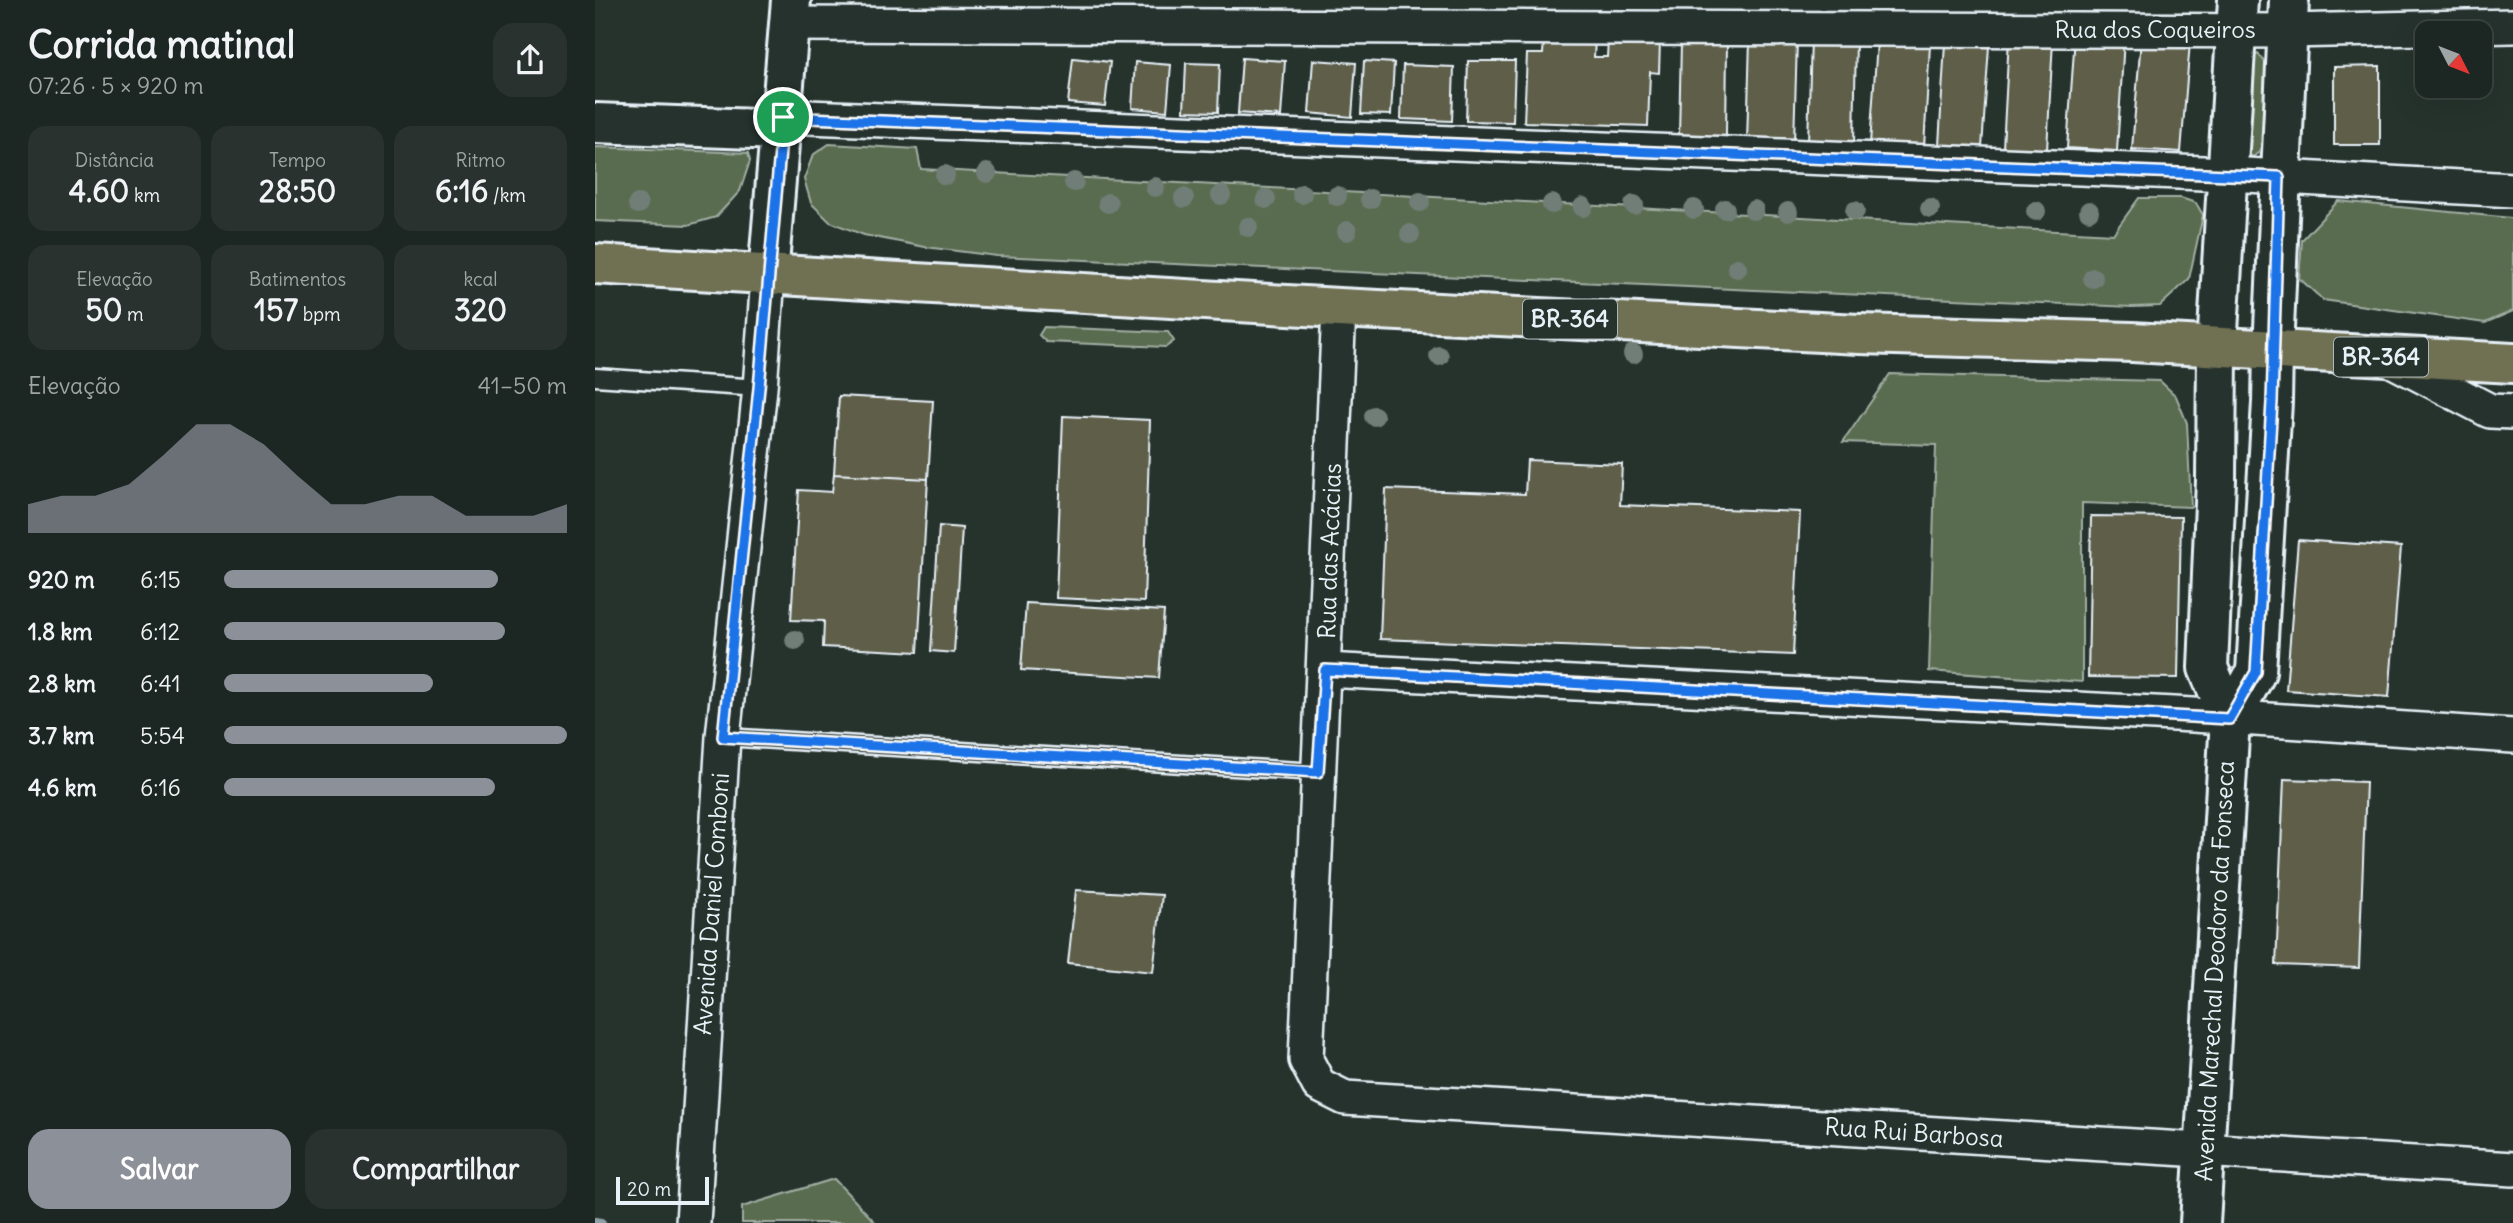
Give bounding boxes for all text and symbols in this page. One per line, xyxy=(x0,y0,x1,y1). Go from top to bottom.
street label: Rua dos Coqueiros xyxy=(2054,14,2256,44)
text: Corrida matinal xyxy=(28,21,295,68)
north arrow xyxy=(2415,21,2492,98)
map controls xyxy=(2415,21,2492,98)
button: share xyxy=(493,23,567,97)
text: 07:26 · 5 × 920 m xyxy=(28,71,204,100)
pin xyxy=(753,87,813,147)
icon: arrive xyxy=(764,98,802,136)
text: Distância xyxy=(75,148,154,172)
text: Tempo xyxy=(269,148,326,172)
text: Ritmo xyxy=(455,148,506,172)
text: 4.60 xyxy=(69,172,129,210)
text: 28:50 xyxy=(259,172,336,210)
text: 6:16 xyxy=(435,172,488,210)
text: km xyxy=(129,183,160,207)
text: /km xyxy=(488,183,526,207)
text: Elevação xyxy=(76,267,153,291)
text: Batimentos xyxy=(249,267,346,291)
text: kcal xyxy=(463,267,498,291)
text: 50 xyxy=(85,291,122,329)
text: 157 xyxy=(254,291,298,329)
text: 320 xyxy=(454,291,507,329)
road number: BR-364 xyxy=(1523,300,1617,338)
text: m xyxy=(122,302,144,326)
text: bpm xyxy=(298,302,341,326)
road number: BR-364 xyxy=(2334,338,2428,376)
text: Elevação xyxy=(28,371,121,400)
text: 41–50 m xyxy=(478,371,567,400)
street label: Rua das Acácias xyxy=(1311,462,1347,640)
text: 920 m xyxy=(28,565,95,594)
text: 6:15 xyxy=(140,565,181,594)
text: 1.8 km xyxy=(28,617,93,646)
text: 6:12 xyxy=(140,617,180,646)
text: 2.8 km xyxy=(28,669,96,698)
text: 6:41 xyxy=(140,669,181,698)
text: 3.7 km xyxy=(28,721,94,750)
text: 5:54 xyxy=(140,721,185,750)
street label: Avenida Marechal Deodoro da Fonseca xyxy=(2188,760,2240,1182)
street label: Avenida Daniel Comboni xyxy=(687,772,735,1036)
text: 4.6 km xyxy=(28,773,97,802)
text: 6:16 xyxy=(140,773,181,802)
street label: Rua Rui Barbosa xyxy=(1824,1111,2005,1153)
button: Salvar xyxy=(28,1129,291,1209)
button: Compartilhar xyxy=(305,1129,567,1209)
scale bar xyxy=(616,1174,709,1206)
text: 20 m xyxy=(627,1177,671,1201)

